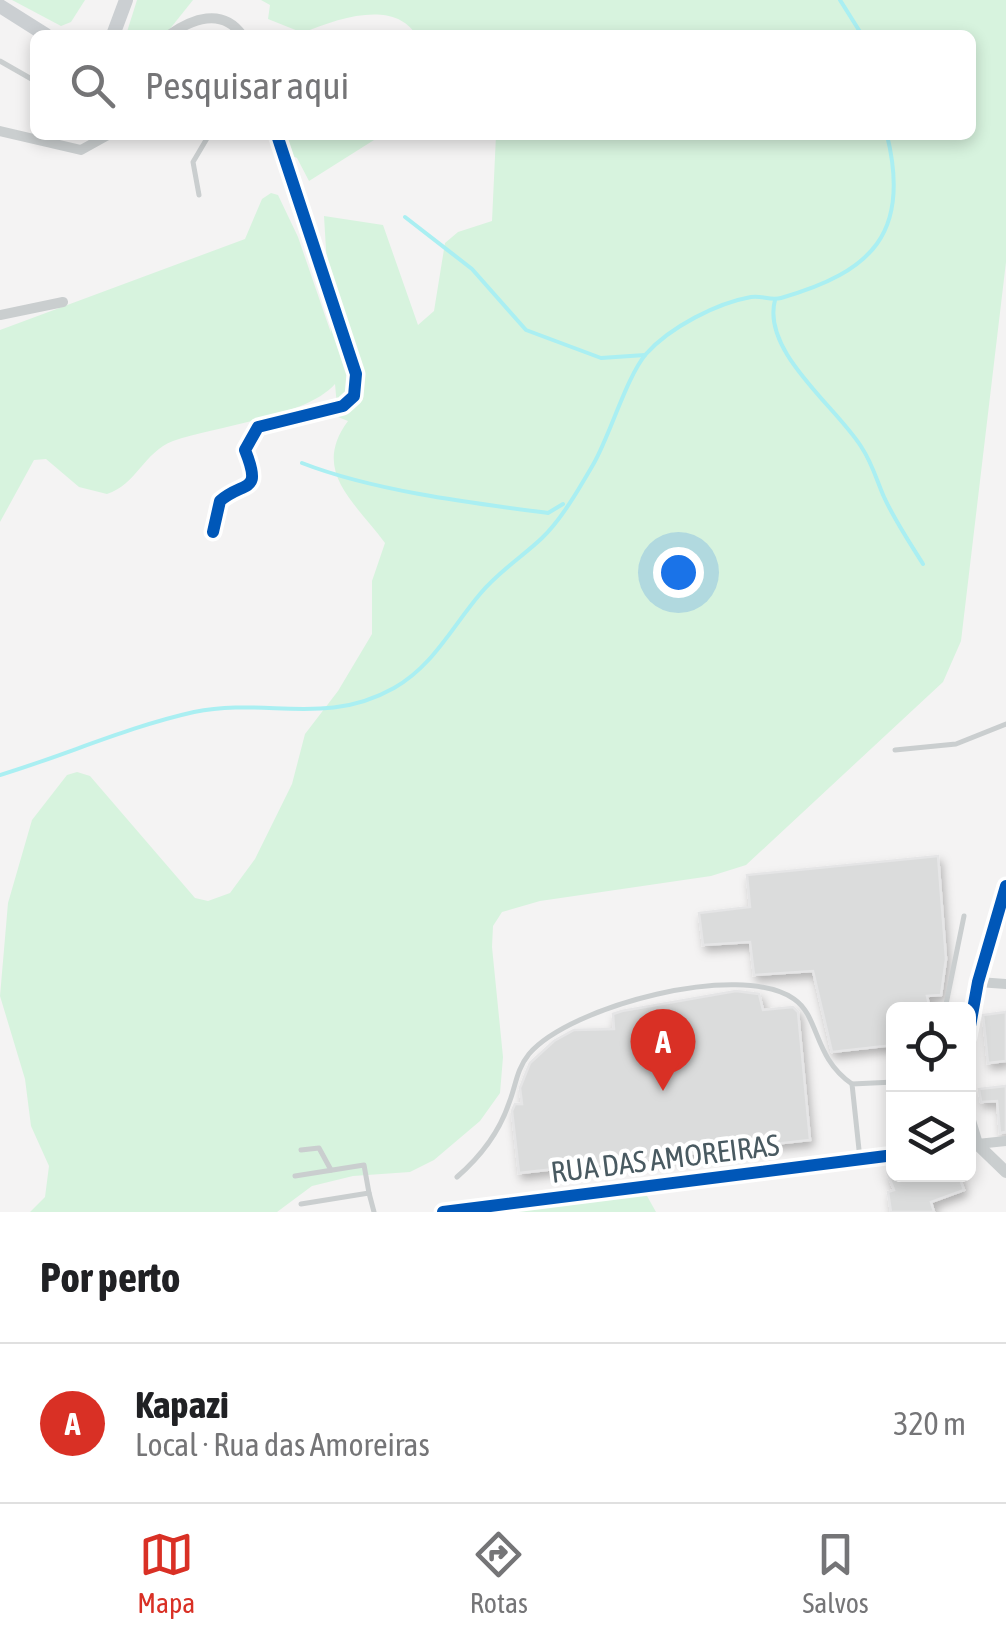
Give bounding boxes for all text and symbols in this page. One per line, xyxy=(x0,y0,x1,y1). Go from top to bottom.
search box xyxy=(30,30,976,140)
icon: search xyxy=(65,58,120,113)
text: Pesquisar aqui xyxy=(145,64,349,107)
your location xyxy=(653,547,704,598)
map controls xyxy=(886,1002,976,1182)
button: locate xyxy=(886,1002,976,1092)
pin: A xyxy=(630,1008,696,1091)
button: layers xyxy=(886,1092,976,1182)
street label: RUA DAS AMOREIRAS xyxy=(549,1127,781,1189)
text: Por perto xyxy=(40,1253,180,1301)
text: Kapazi xyxy=(135,1383,229,1426)
text: A xyxy=(65,1405,80,1442)
text: 320 m xyxy=(893,1405,966,1442)
text: Local · Rua das Amoreiras xyxy=(135,1426,430,1463)
tab: Mapa xyxy=(137,1527,195,1619)
tab: Rotas xyxy=(470,1527,528,1619)
tab: Salvos xyxy=(803,1527,869,1619)

